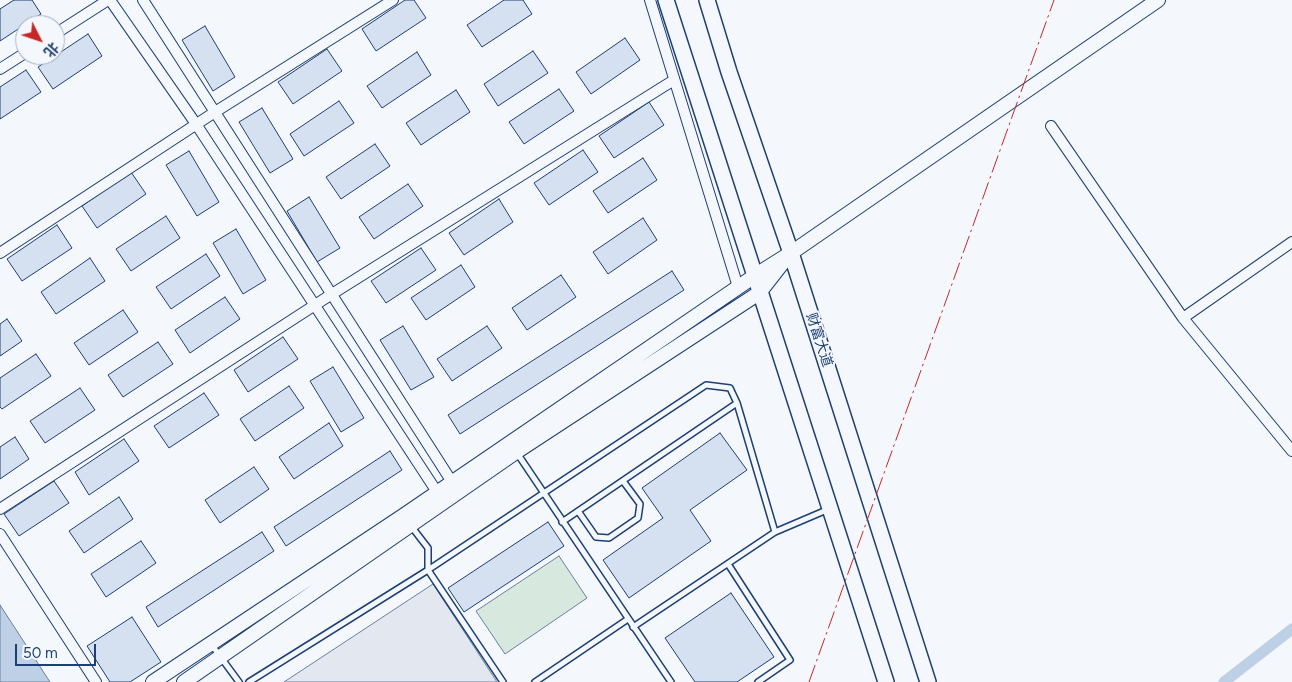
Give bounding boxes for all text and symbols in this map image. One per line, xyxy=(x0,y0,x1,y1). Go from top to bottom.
north arrow xyxy=(15,15,65,65)
text: 北 xyxy=(40,39,62,60)
street label: 财富大道 xyxy=(802,311,836,369)
scale bar xyxy=(18,634,99,666)
text: 50 m xyxy=(23,644,58,662)

